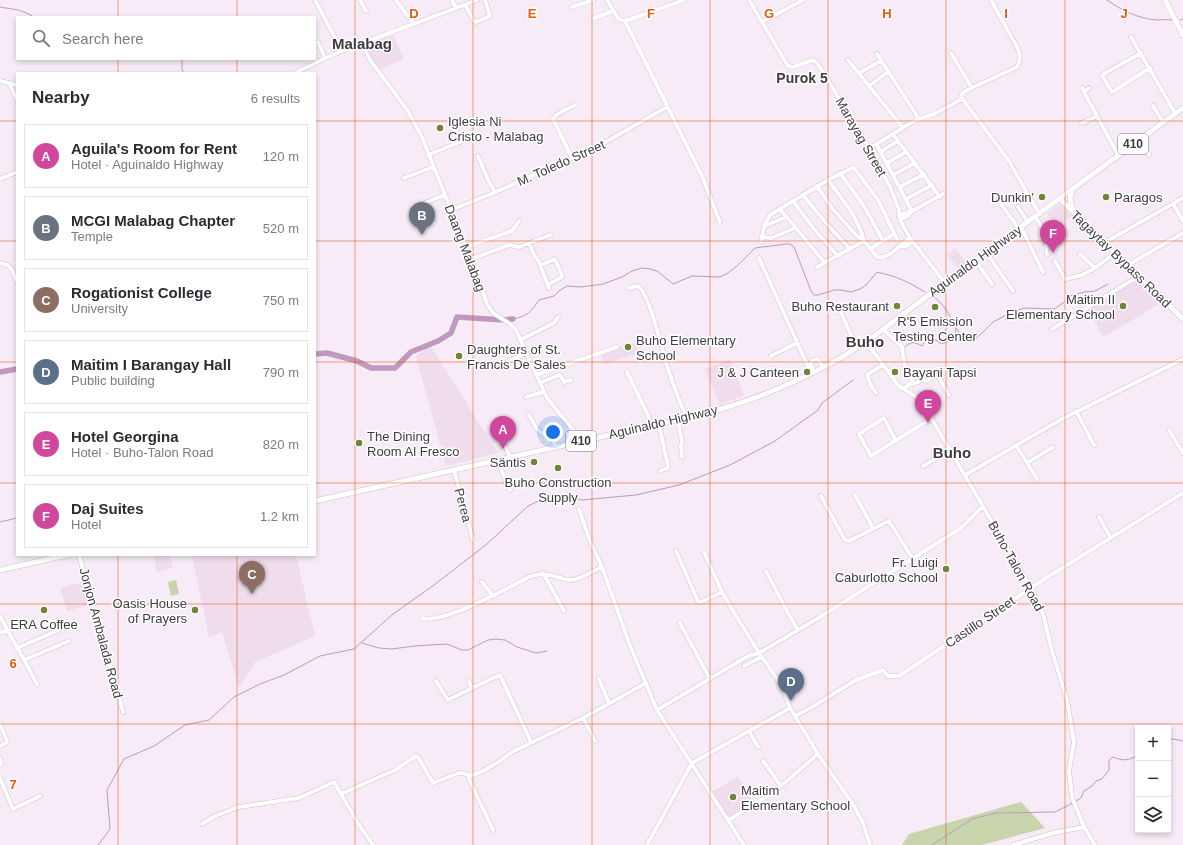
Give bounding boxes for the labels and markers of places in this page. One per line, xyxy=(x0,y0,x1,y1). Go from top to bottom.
place label: Iglesia Ni Cristo - Malabag xyxy=(448,114,543,144)
marker: Iglesia Ni Cristo - Malabag xyxy=(435,123,445,133)
place label: Dunkin' xyxy=(991,190,1034,205)
place label: Paragos xyxy=(1114,190,1163,205)
marker: Dunkin' xyxy=(1037,192,1047,202)
marker: Paragos xyxy=(1101,192,1111,202)
pin: B xyxy=(409,202,435,235)
pin: F xyxy=(1040,220,1066,253)
place label: Maitim II Elementary School xyxy=(1006,292,1115,322)
place label: Buho Restaurant xyxy=(791,299,889,314)
marker: Buho Restaurant xyxy=(892,301,902,311)
marker: Maitim II Elementary School xyxy=(1118,301,1128,311)
marker: R'5 Emission Testing Center xyxy=(930,302,940,312)
place label: R'5 Emission Testing Center xyxy=(893,314,978,344)
place label: Buho Elementary School xyxy=(636,333,736,363)
place label: Daughters of St. Francis De Sales xyxy=(467,342,566,372)
marker: Buho Elementary School xyxy=(623,342,633,352)
marker: Daughters of St. Francis De Sales xyxy=(454,351,464,361)
place label: J & J Canteen xyxy=(717,365,799,380)
place label: Bayani Tapsi xyxy=(903,365,977,380)
marker: J & J Canteen xyxy=(802,367,812,377)
marker: Bayani Tapsi xyxy=(890,367,900,377)
pin: E xyxy=(915,390,941,423)
pin: A xyxy=(490,416,516,449)
place label: The Dining Room Al Fresco xyxy=(367,429,459,459)
marker: The Dining Room Al Fresco xyxy=(354,438,364,448)
place label: Säntis xyxy=(490,455,526,470)
marker: Säntis xyxy=(529,457,539,467)
marker: Buho Construction Supply xyxy=(553,463,563,473)
place label: Buho Construction Supply xyxy=(505,475,611,505)
place label: Fr. Luigi Caburlotto School xyxy=(835,555,938,585)
pin: C xyxy=(239,561,265,594)
marker: Fr. Luigi Caburlotto School xyxy=(941,564,951,574)
place label: Oasis House of Prayers xyxy=(113,596,187,626)
marker: ERA Coffee xyxy=(39,605,49,615)
marker: Oasis House of Prayers xyxy=(190,605,200,615)
place label: ERA Coffee xyxy=(10,617,78,632)
pin: D xyxy=(778,668,804,701)
place label: Maitim Elementary School xyxy=(741,783,850,813)
marker: Maitim Elementary School xyxy=(728,792,738,802)

